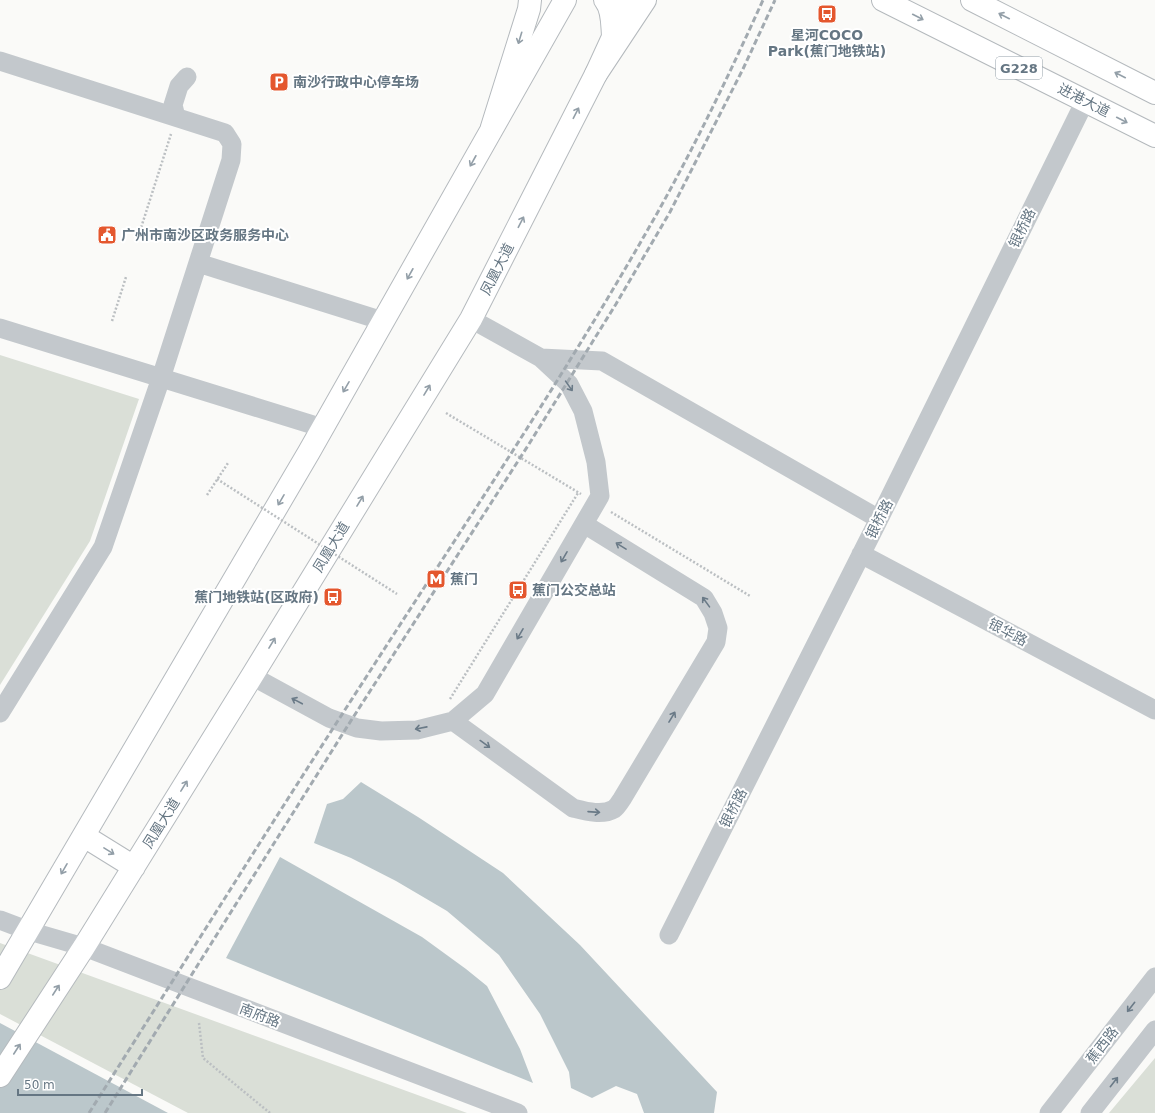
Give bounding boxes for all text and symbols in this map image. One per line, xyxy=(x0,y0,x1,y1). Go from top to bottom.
bus stop icon: 星河COCO Park(蕉门地铁站) xyxy=(816,3,838,25)
one-way arrow xyxy=(998,12,1010,19)
one-way arrow xyxy=(912,14,924,22)
place label: 星河COCO Park(蕉门地铁站) xyxy=(768,27,886,59)
one-way arrow xyxy=(516,31,523,44)
road number: G228 xyxy=(996,57,1042,79)
parking icon: 南沙行政中心停车场 xyxy=(268,71,290,93)
one-way arrow xyxy=(1114,71,1126,78)
place label: 南沙行政中心停车场 xyxy=(293,74,419,90)
street label: 进港大道 xyxy=(1055,80,1113,120)
one-way arrow xyxy=(573,107,580,119)
one-way arrow xyxy=(1116,116,1128,124)
one-way arrow xyxy=(469,154,477,166)
street label: 银桥路 xyxy=(1006,206,1038,250)
one-way arrow xyxy=(517,216,525,228)
public building icon: 广州市南沙区政务服务中心 xyxy=(96,224,118,246)
place label: 广州市南沙区政务服务中心 xyxy=(121,227,289,243)
street label: 凤凰大道 xyxy=(477,240,517,298)
one-way arrow xyxy=(405,268,413,280)
one-way arrow xyxy=(565,380,573,391)
one-way arrow xyxy=(341,381,349,393)
one-way arrow xyxy=(424,384,432,396)
one-way arrow xyxy=(277,494,285,506)
one-way arrow xyxy=(356,495,364,507)
street label: 银桥路 xyxy=(862,497,896,541)
street label: 凤凰大道 xyxy=(310,519,352,575)
one-way arrow xyxy=(615,542,627,550)
one-way arrow xyxy=(560,551,568,563)
metro station icon: 蕉门 xyxy=(425,568,447,590)
place label: 蕉门 xyxy=(450,571,478,587)
bus stop icon: 蕉门公交总站 xyxy=(507,579,529,601)
place label: 蕉门公交总站 xyxy=(532,582,616,598)
bus stop icon: 蕉门地铁站(区政府) xyxy=(322,586,344,608)
place label: 蕉门地铁站(区政府) xyxy=(194,589,319,605)
one-way arrow xyxy=(702,597,710,608)
street label: 银华路 xyxy=(986,615,1030,649)
one-way arrow xyxy=(515,628,523,640)
one-way arrow xyxy=(269,637,277,649)
one-way arrow xyxy=(291,697,303,705)
one-way arrow xyxy=(668,711,676,722)
one-way arrow xyxy=(415,725,428,733)
one-way arrow xyxy=(479,740,490,748)
one-way arrow xyxy=(180,780,188,792)
street label: 银桥路 xyxy=(716,786,750,830)
street label: 凤凰大道 xyxy=(139,795,183,851)
one-way arrow xyxy=(587,808,600,815)
one-way arrow xyxy=(103,848,115,856)
one-way arrow xyxy=(60,863,68,875)
one-way arrow xyxy=(52,985,60,996)
street label: 南府路 xyxy=(238,1000,282,1030)
one-way arrow xyxy=(1127,1002,1135,1013)
street label: 蕉西路 xyxy=(1083,1024,1121,1066)
one-way arrow xyxy=(14,1043,22,1055)
scale bar xyxy=(18,1071,142,1097)
one-way arrow xyxy=(1110,1077,1119,1088)
text: 50 m xyxy=(24,1078,55,1092)

